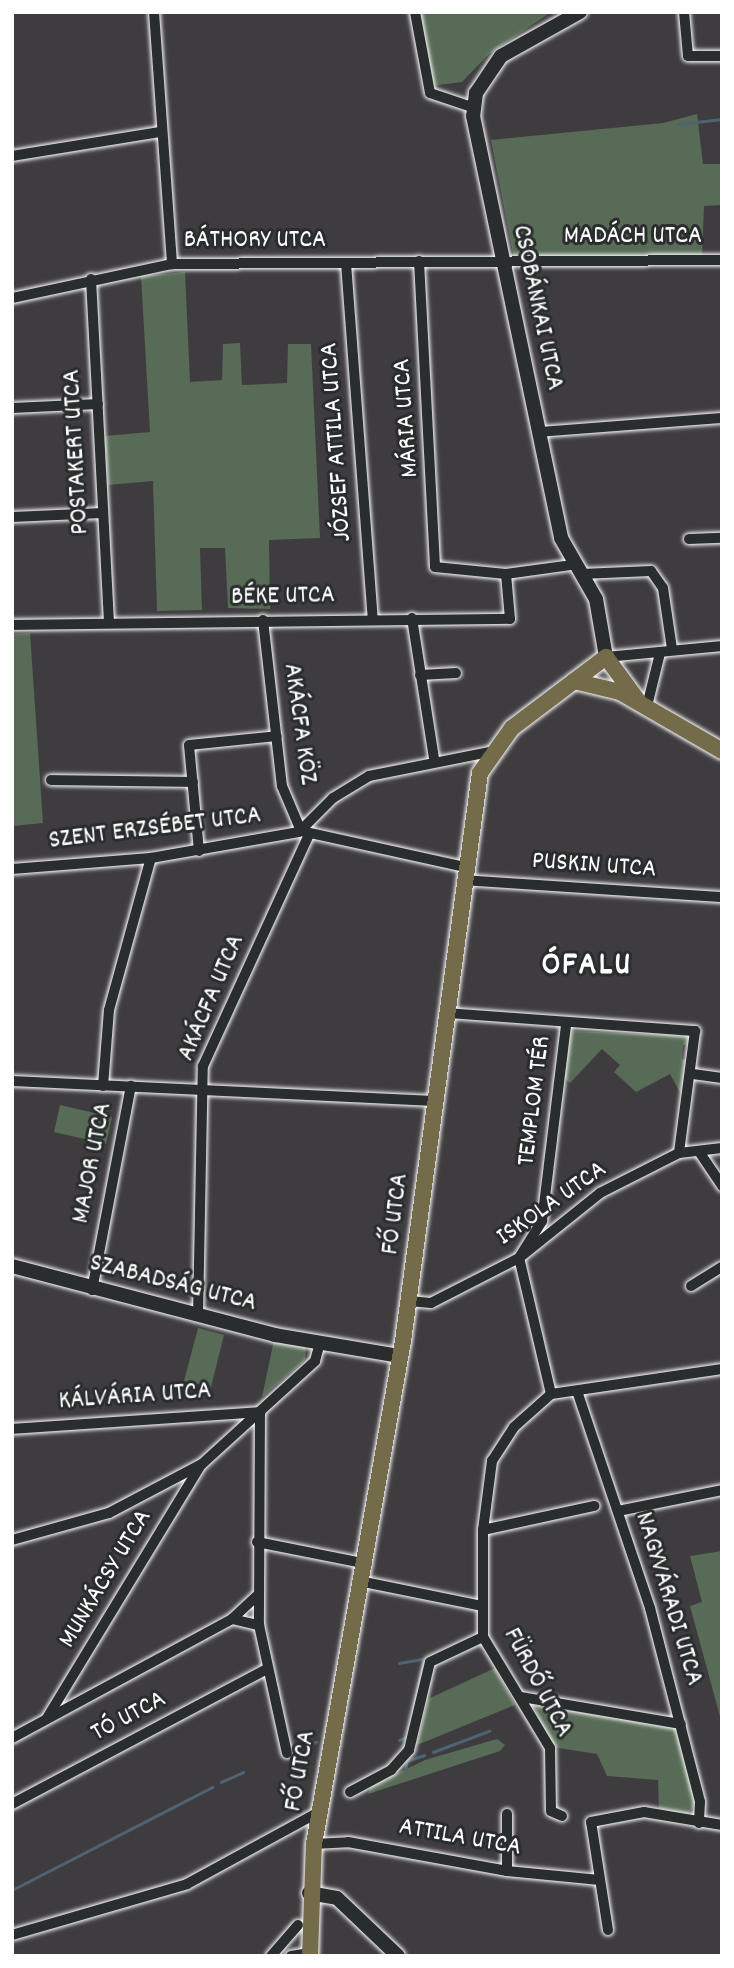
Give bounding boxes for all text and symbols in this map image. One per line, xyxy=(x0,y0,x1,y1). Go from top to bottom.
street label: MADÁCH UTCA xyxy=(564,221,702,253)
street label: CSOBÁNKAI UTCA xyxy=(504,223,570,393)
street label: BÁTHORY UTCA xyxy=(184,225,326,257)
street label: JÓZSEF ATTILA UTCA xyxy=(314,341,360,543)
street label: MÁRIA UTCA xyxy=(387,357,427,479)
street label: POSTAKERT UTCA xyxy=(57,369,97,535)
street label: BÉKE UTCA xyxy=(231,580,335,614)
street label: AKÁCFA KÖZ xyxy=(275,661,323,787)
street label: SZENT ERZSÉBET UTCA xyxy=(47,801,263,857)
street label: PUSKIN UTCA xyxy=(531,846,657,886)
street label: AKÁCFA UTCA xyxy=(171,930,253,1066)
district label: ÓFALU xyxy=(543,947,631,987)
street label: TEMPLOM TÉR xyxy=(512,1034,558,1168)
street label: MAJOR UTCA xyxy=(66,1100,120,1226)
street label: ISKOLA UTCA xyxy=(491,1155,613,1253)
street label: FŐ UTCA xyxy=(376,1172,416,1256)
street label: SZABADSÁG UTCA xyxy=(86,1248,260,1320)
street label: KÁLVÁRIA UTCA xyxy=(58,1376,212,1418)
street label: MUNKÁCSY UTCA xyxy=(53,1504,159,1654)
street label: NAGYVÁRADI UTCA xyxy=(627,1508,709,1690)
street label: FÜRDŐ UTCA xyxy=(495,1623,579,1743)
street label: TÓ UTCA xyxy=(86,1684,172,1750)
street label: FŐ UTCA xyxy=(279,1728,323,1814)
street label: ATTILA UTCA xyxy=(396,1812,524,1864)

